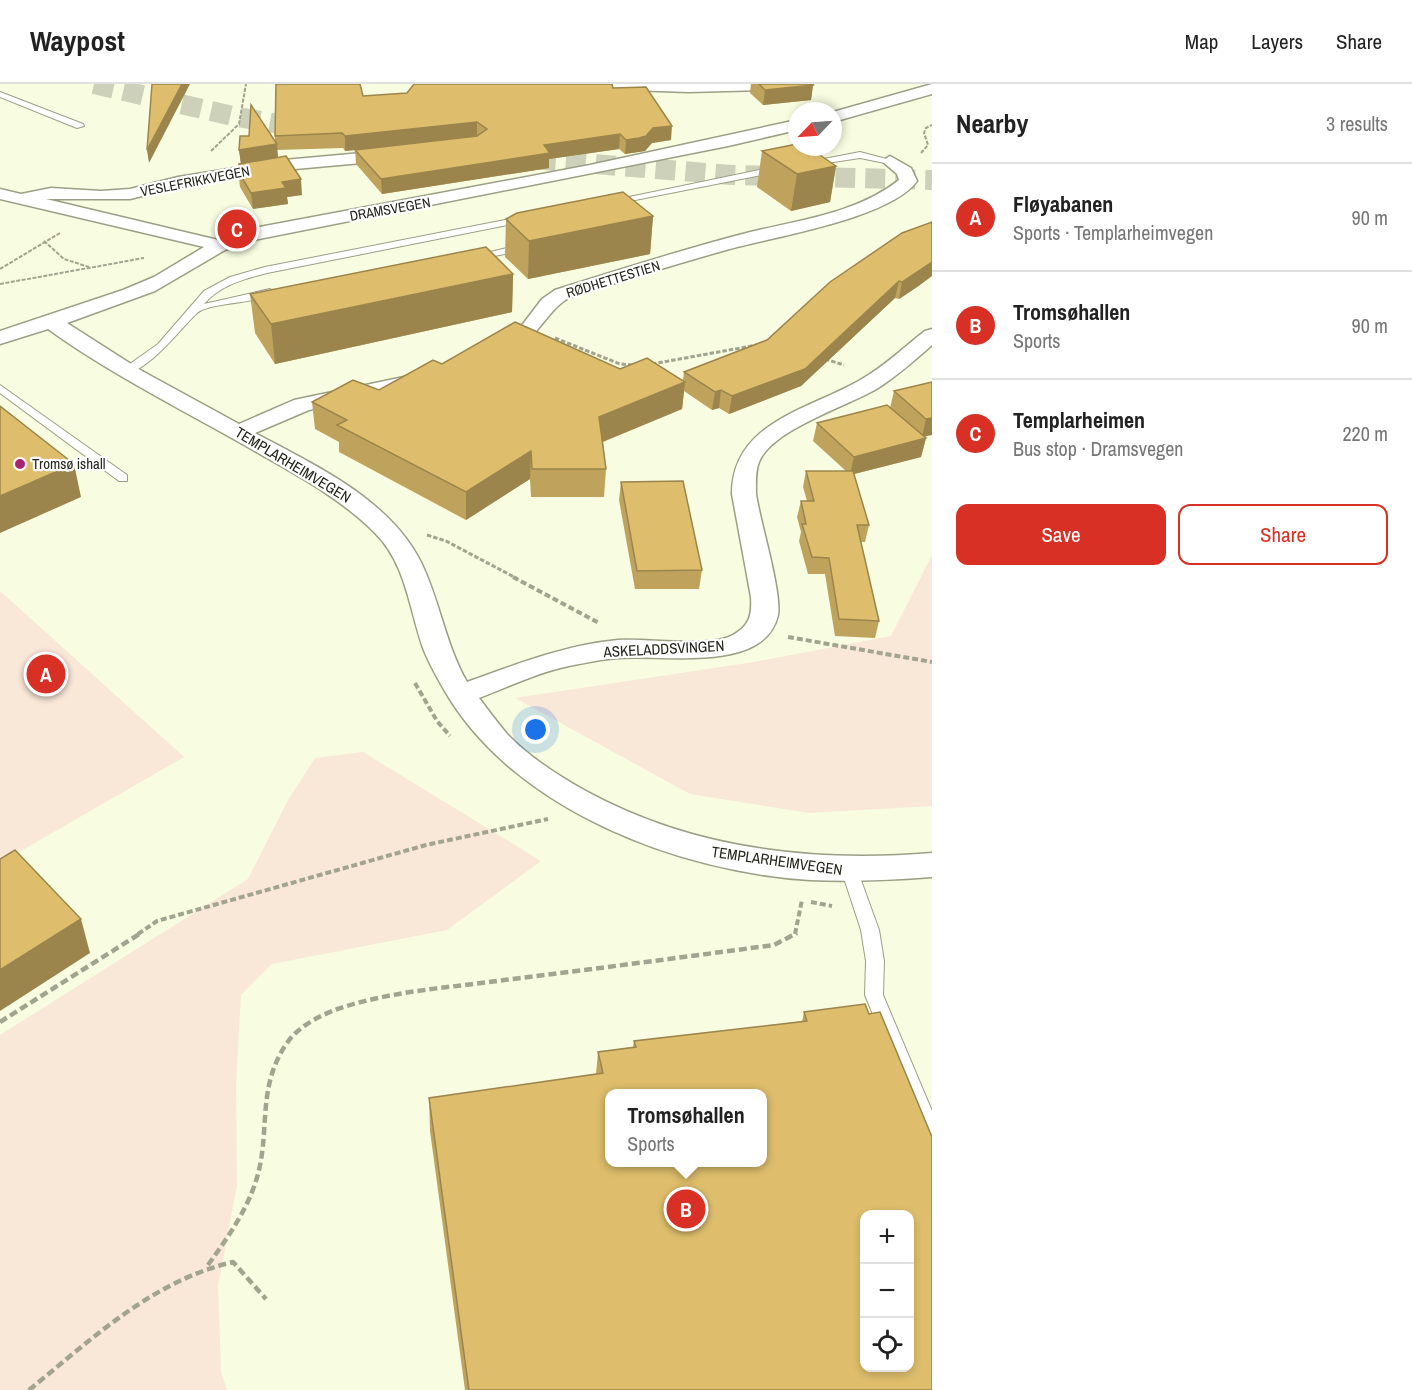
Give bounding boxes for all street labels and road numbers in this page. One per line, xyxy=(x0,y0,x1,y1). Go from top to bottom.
street label: VESLEFRIKKVEGEN xyxy=(139,162,251,200)
street label: DRAMSVEGEN xyxy=(348,193,432,225)
street label: RØDHETTESTIEN xyxy=(564,256,662,302)
street label: TEMPLARHEIMVEGEN xyxy=(231,422,355,508)
street label: ASKELADDSVINGEN xyxy=(602,635,725,662)
street label: TEMPLARHEIMVEGEN xyxy=(710,841,844,880)

